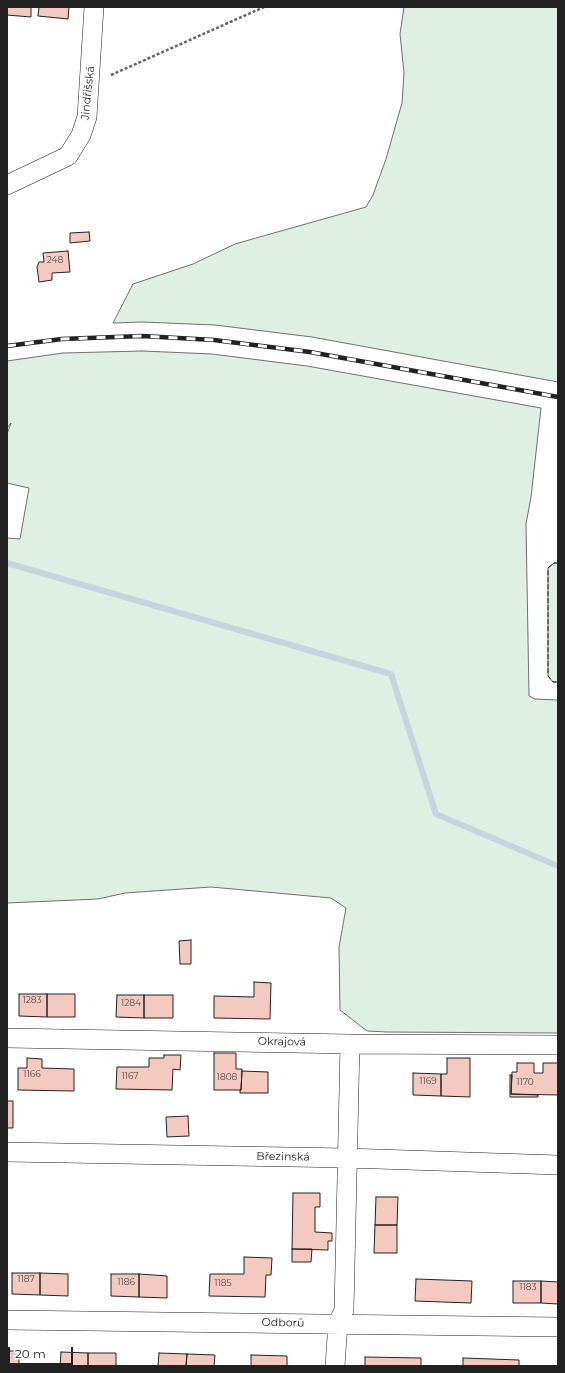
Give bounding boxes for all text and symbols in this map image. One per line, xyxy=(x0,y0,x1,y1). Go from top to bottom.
street label: Jindřišská xyxy=(79,65,97,121)
house number: 248 xyxy=(47,255,63,265)
house number: 1283 xyxy=(22,995,42,1005)
house number: 1284 xyxy=(121,998,141,1008)
street label: Okrajová xyxy=(258,1035,306,1049)
house number: 1166 xyxy=(23,1069,41,1079)
house number: 1167 xyxy=(121,1071,139,1081)
house number: 1808 xyxy=(217,1072,237,1082)
house number: 1169 xyxy=(419,1076,437,1086)
house number: 1170 xyxy=(516,1077,534,1087)
street label: Březinská xyxy=(256,1150,310,1164)
house number: 1187 xyxy=(17,1274,35,1284)
house number: 1186 xyxy=(117,1277,135,1287)
house number: 1185 xyxy=(214,1278,232,1288)
house number: 1183 xyxy=(519,1282,537,1292)
street label: Odborů xyxy=(261,1316,305,1330)
scale bar xyxy=(10,1339,75,1365)
text: 20 m xyxy=(15,1346,46,1361)

